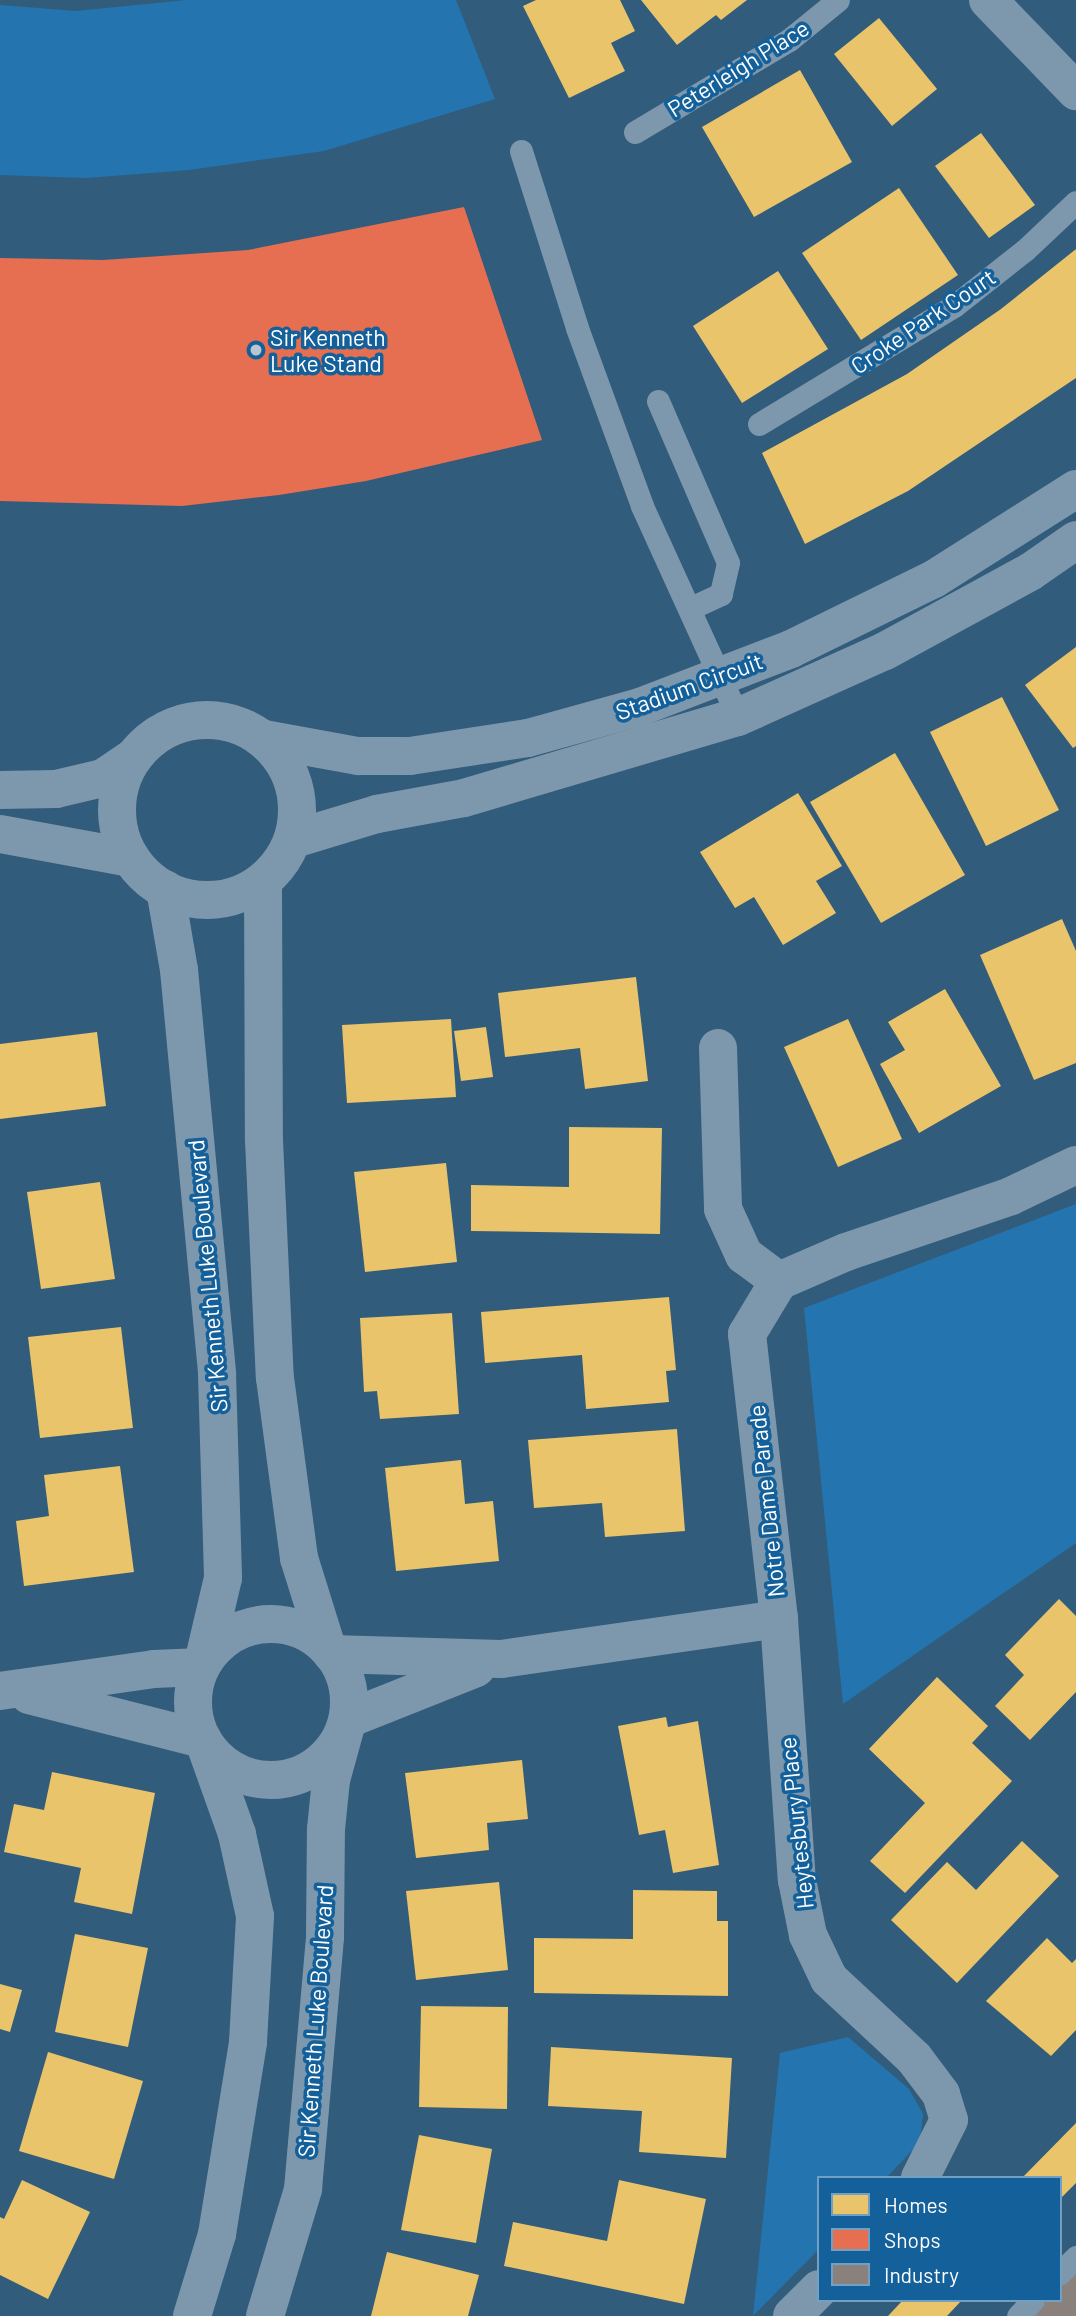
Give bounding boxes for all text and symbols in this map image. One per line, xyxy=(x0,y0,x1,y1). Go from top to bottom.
street label: Peterleigh Place xyxy=(662,14,814,122)
street label: Croke Park Court xyxy=(845,262,1001,380)
place label: Sir Kenneth Luke Stand xyxy=(270,323,386,377)
marker: Sir Kenneth Luke Stand xyxy=(248,342,264,358)
street label: Stadium Circuit xyxy=(612,647,766,725)
street label: Sir Kenneth Luke Boulevard xyxy=(181,1139,233,1413)
street label: Notre Dame Parade xyxy=(742,1403,790,1599)
street label: Heytesbury Place xyxy=(773,1736,819,1910)
street label: Sir Kenneth Luke Boulevard xyxy=(292,1884,338,2158)
legend xyxy=(817,2176,1062,2302)
text: Homes xyxy=(884,2192,948,2217)
text: Shops xyxy=(884,2227,941,2252)
text: Industry xyxy=(884,2262,959,2287)

